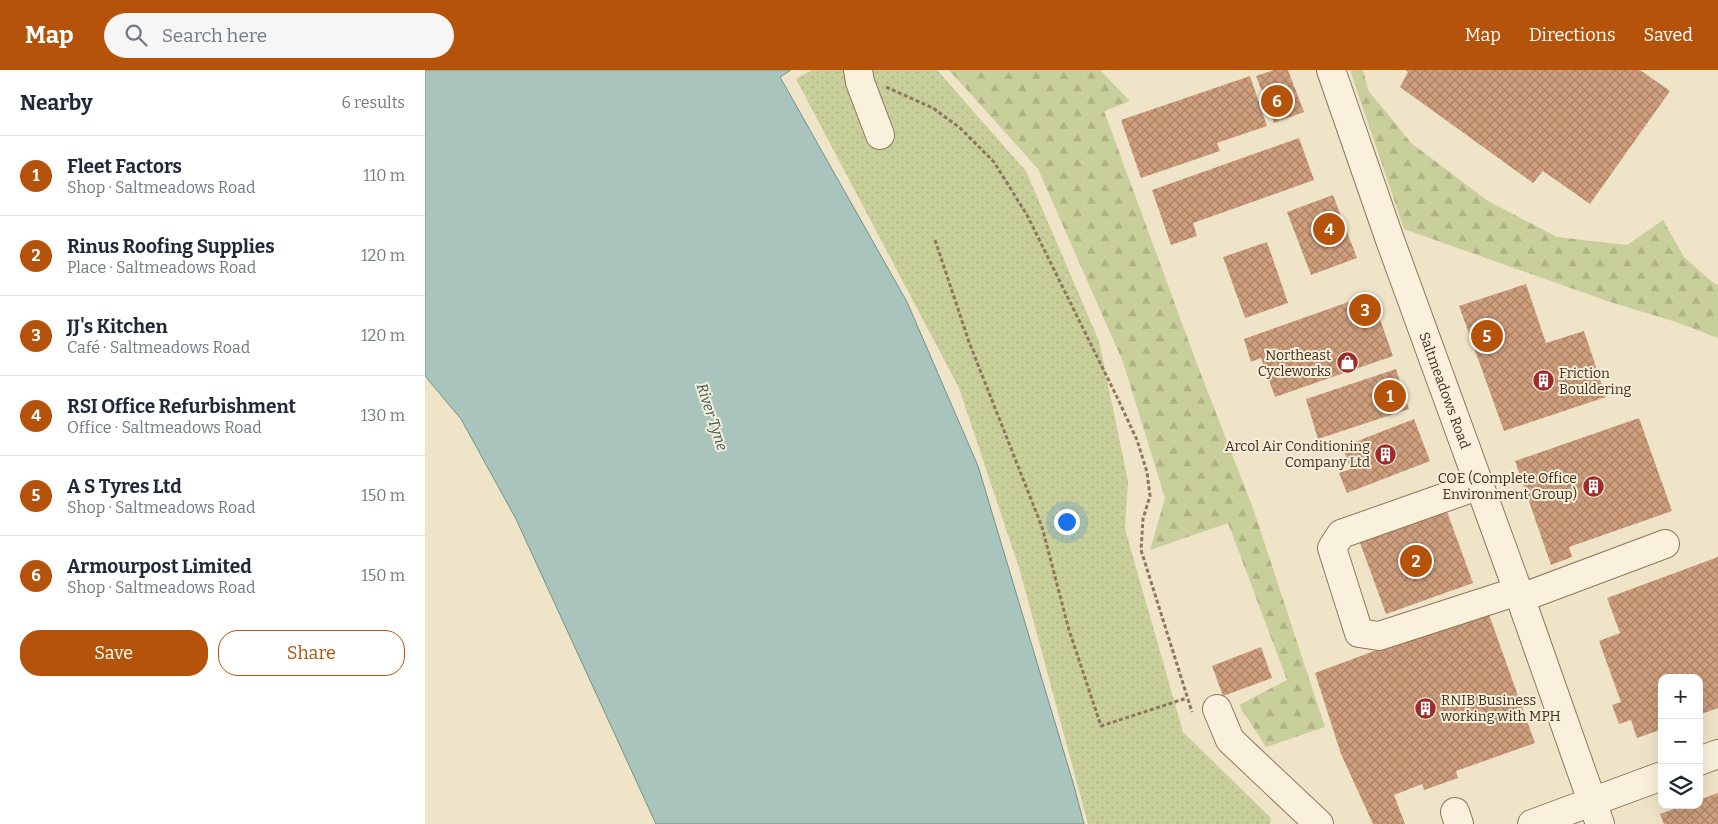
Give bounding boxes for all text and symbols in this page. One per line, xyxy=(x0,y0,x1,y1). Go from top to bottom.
search box xyxy=(104,13,454,58)
text: Map xyxy=(25,21,74,49)
icon: search xyxy=(122,21,150,49)
text: Search here xyxy=(162,24,267,47)
text: Map xyxy=(1465,24,1501,46)
text: Directions xyxy=(1529,24,1616,46)
text: Saved xyxy=(1644,24,1693,46)
pin: 6 xyxy=(1261,82,1293,120)
text: Nearby xyxy=(20,90,93,116)
text: 6 results xyxy=(342,93,405,112)
text: Fleet Factors xyxy=(67,155,182,178)
text: 1 xyxy=(33,166,39,185)
text: 110 m xyxy=(363,166,405,185)
text: Shop · Saltmeadows Road xyxy=(67,178,256,197)
pin: 4 xyxy=(1313,210,1345,248)
text: Rinus Roofing Supplies xyxy=(67,235,275,258)
text: 2 xyxy=(31,246,41,265)
text: 120 m xyxy=(361,246,405,265)
text: Place · Saltmeadows Road xyxy=(67,258,256,277)
pin: 3 xyxy=(1349,291,1381,329)
text: JJ's Kitchen xyxy=(67,315,168,338)
pin: 5 xyxy=(1471,317,1503,355)
text: 3 xyxy=(31,326,41,345)
text: 120 m xyxy=(361,326,405,345)
street label: Saltmeadows Road xyxy=(1416,330,1474,451)
text: Café · Saltmeadows Road xyxy=(67,338,250,357)
place label: Northeast Cycleworks xyxy=(1258,347,1331,380)
shop icon: Northeast Cycleworks xyxy=(1335,351,1359,375)
place label: Friction Bouldering xyxy=(1559,365,1632,398)
building icon: Friction Bouldering xyxy=(1531,369,1555,393)
pin: 1 xyxy=(1374,377,1406,415)
water label: River Tyne xyxy=(693,381,731,453)
text: RSI Office Refurbishment xyxy=(67,395,296,418)
text: 4 xyxy=(31,406,41,425)
text: 130 m xyxy=(361,406,405,425)
text: Office · Saltmeadows Road xyxy=(67,418,262,437)
place label: Arcol Air Conditioning Company Ltd xyxy=(1225,438,1370,471)
building icon: Arcol Air Conditioning Company Ltd xyxy=(1374,442,1398,466)
place label: COE (Complete Office Environment Group) xyxy=(1438,470,1577,503)
building icon: COE (Complete Office Environment Group) xyxy=(1581,474,1605,498)
text: A S Tyres Ltd xyxy=(67,475,182,498)
text: 5 xyxy=(32,486,40,505)
text: 150 m xyxy=(361,486,405,505)
text: Shop · Saltmeadows Road xyxy=(67,498,256,517)
your location xyxy=(1054,509,1080,535)
pin: 2 xyxy=(1400,542,1432,580)
text: Armourpost Limited xyxy=(67,555,252,578)
text: 6 xyxy=(31,566,41,585)
text: 150 m xyxy=(361,566,405,585)
text: Shop · Saltmeadows Road xyxy=(67,578,256,597)
button: Save xyxy=(20,630,208,676)
button: Share xyxy=(218,630,405,676)
map controls xyxy=(1658,674,1703,809)
button: + xyxy=(1658,674,1703,719)
place label: RNIB Business working with MPH xyxy=(1440,692,1561,725)
building icon: RNIB Business working with MPH xyxy=(1413,696,1437,720)
button: − xyxy=(1658,719,1703,764)
button: layers xyxy=(1658,764,1703,809)

